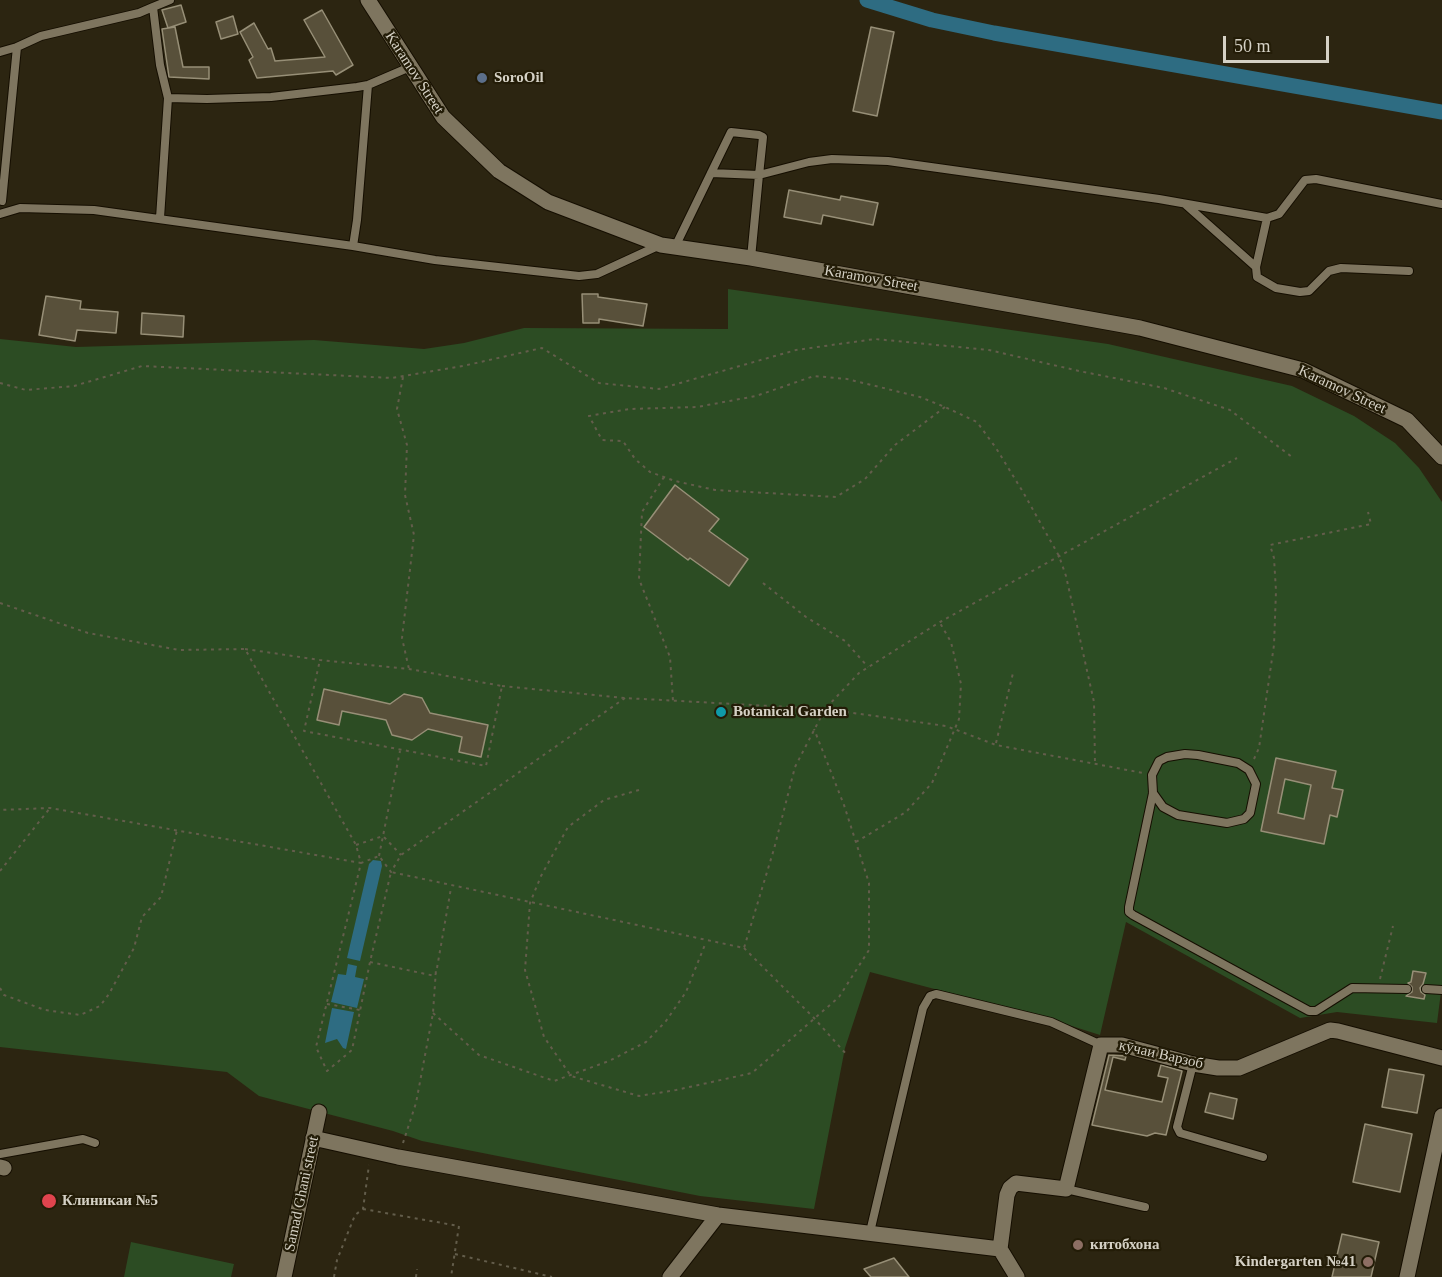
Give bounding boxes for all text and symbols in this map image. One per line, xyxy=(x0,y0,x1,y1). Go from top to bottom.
scale bar xyxy=(1226,24,1332,62)
street label: Karamov Street xyxy=(381,28,447,118)
text: 50 m xyxy=(1234,36,1271,56)
place label: SoroOil xyxy=(494,69,544,87)
marker: SoroOil xyxy=(475,71,489,85)
street label: Karamov Street xyxy=(823,262,919,296)
street label: Karamov Street xyxy=(1295,362,1389,418)
place label: Botanical Garden xyxy=(733,703,847,721)
marker: Botanical Garden xyxy=(714,705,728,719)
street label: кӯчаи Варзоб xyxy=(1117,1037,1205,1073)
street label: Samad Ghani street xyxy=(281,1135,323,1253)
marker: Клиникаи №5 xyxy=(40,1192,58,1210)
place label: Клиникаи №5 xyxy=(62,1192,158,1210)
place label: китобхона xyxy=(1090,1236,1159,1254)
marker: китобхона xyxy=(1071,1238,1085,1252)
place label: Kindergarten №41 xyxy=(1235,1253,1356,1271)
marker: Kindergarten №41 xyxy=(1361,1255,1375,1269)

